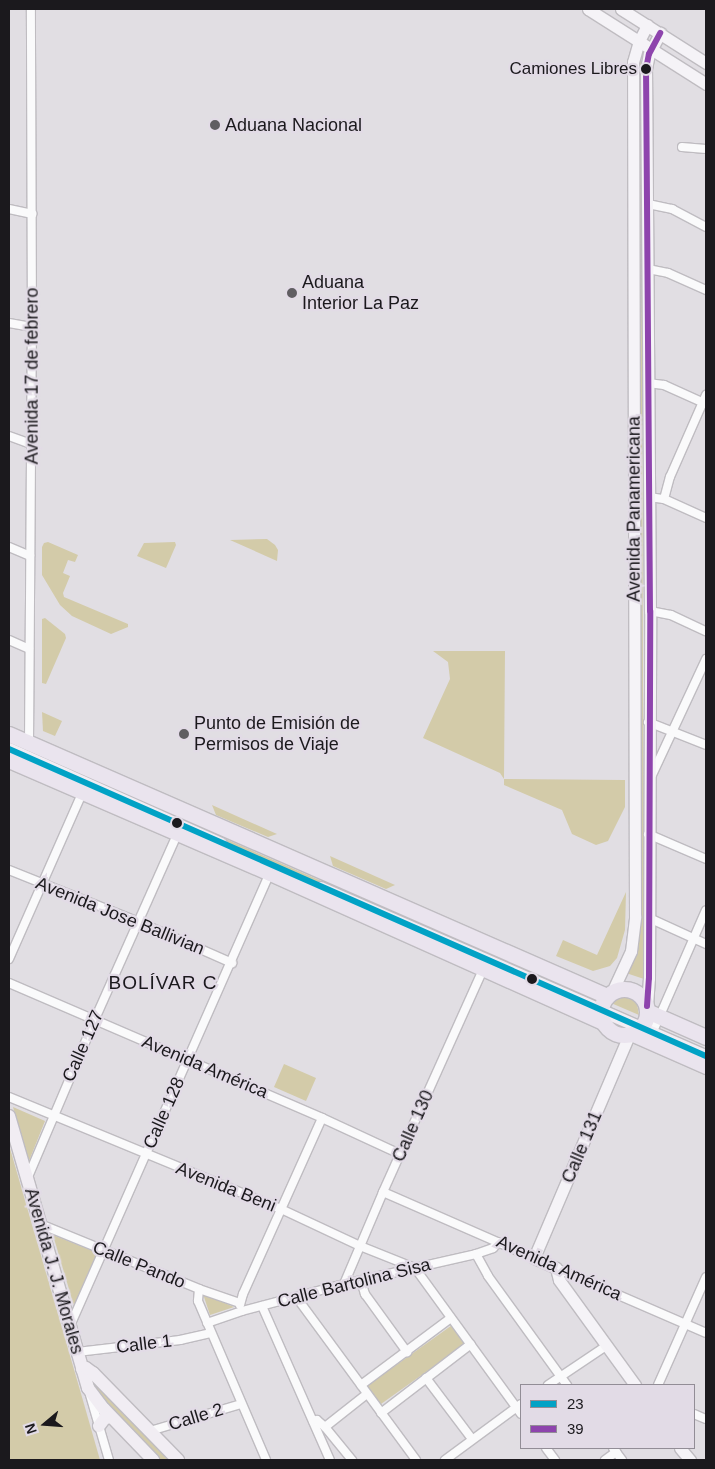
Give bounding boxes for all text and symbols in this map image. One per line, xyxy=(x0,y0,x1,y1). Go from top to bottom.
place label: Camiones Libres xyxy=(509,59,637,79)
marker: Camiones Libres xyxy=(641,64,651,74)
place label: Aduana Nacional xyxy=(225,114,362,136)
marker: Aduana Nacional xyxy=(209,119,221,131)
place label: Aduana Interior La Paz xyxy=(302,272,419,314)
marker: Aduana Interior La Paz xyxy=(286,287,298,299)
street label: Avenida 17 de febrero xyxy=(21,288,43,464)
street label: Avenida Panamericana xyxy=(623,416,645,602)
place label: Punto de Emisión de Permisos de Viaje xyxy=(194,713,360,756)
marker: Punto de Emisión de Permisos de Viaje xyxy=(178,728,190,740)
unlabelled marker xyxy=(172,818,182,828)
street label: Avenida Jose Ballivian xyxy=(33,872,207,960)
district label: BOLÍVAR C xyxy=(107,972,219,994)
unlabelled marker xyxy=(527,974,537,984)
street label: Calle 127 xyxy=(58,1007,108,1085)
street label: Avenida América xyxy=(138,1031,272,1103)
street label: Calle 128 xyxy=(139,1074,189,1152)
street label: Calle 130 xyxy=(388,1087,438,1165)
street label: Calle 131 xyxy=(557,1108,607,1186)
street label: Avenida Beni xyxy=(173,1157,279,1217)
street label: Avenida J. J. Morales xyxy=(20,1185,88,1357)
street label: Avenida América xyxy=(493,1231,625,1305)
street label: Calle Pando xyxy=(89,1237,189,1293)
street label: Calle Bartolina Sisa xyxy=(275,1254,433,1312)
street label: Calle 1 xyxy=(115,1330,173,1358)
legend xyxy=(520,1384,695,1449)
text: 23 xyxy=(567,1395,584,1412)
street label: Calle 2 xyxy=(166,1398,226,1436)
north arrow xyxy=(20,1399,70,1449)
text: 39 xyxy=(567,1420,584,1437)
text: N xyxy=(22,1421,40,1436)

